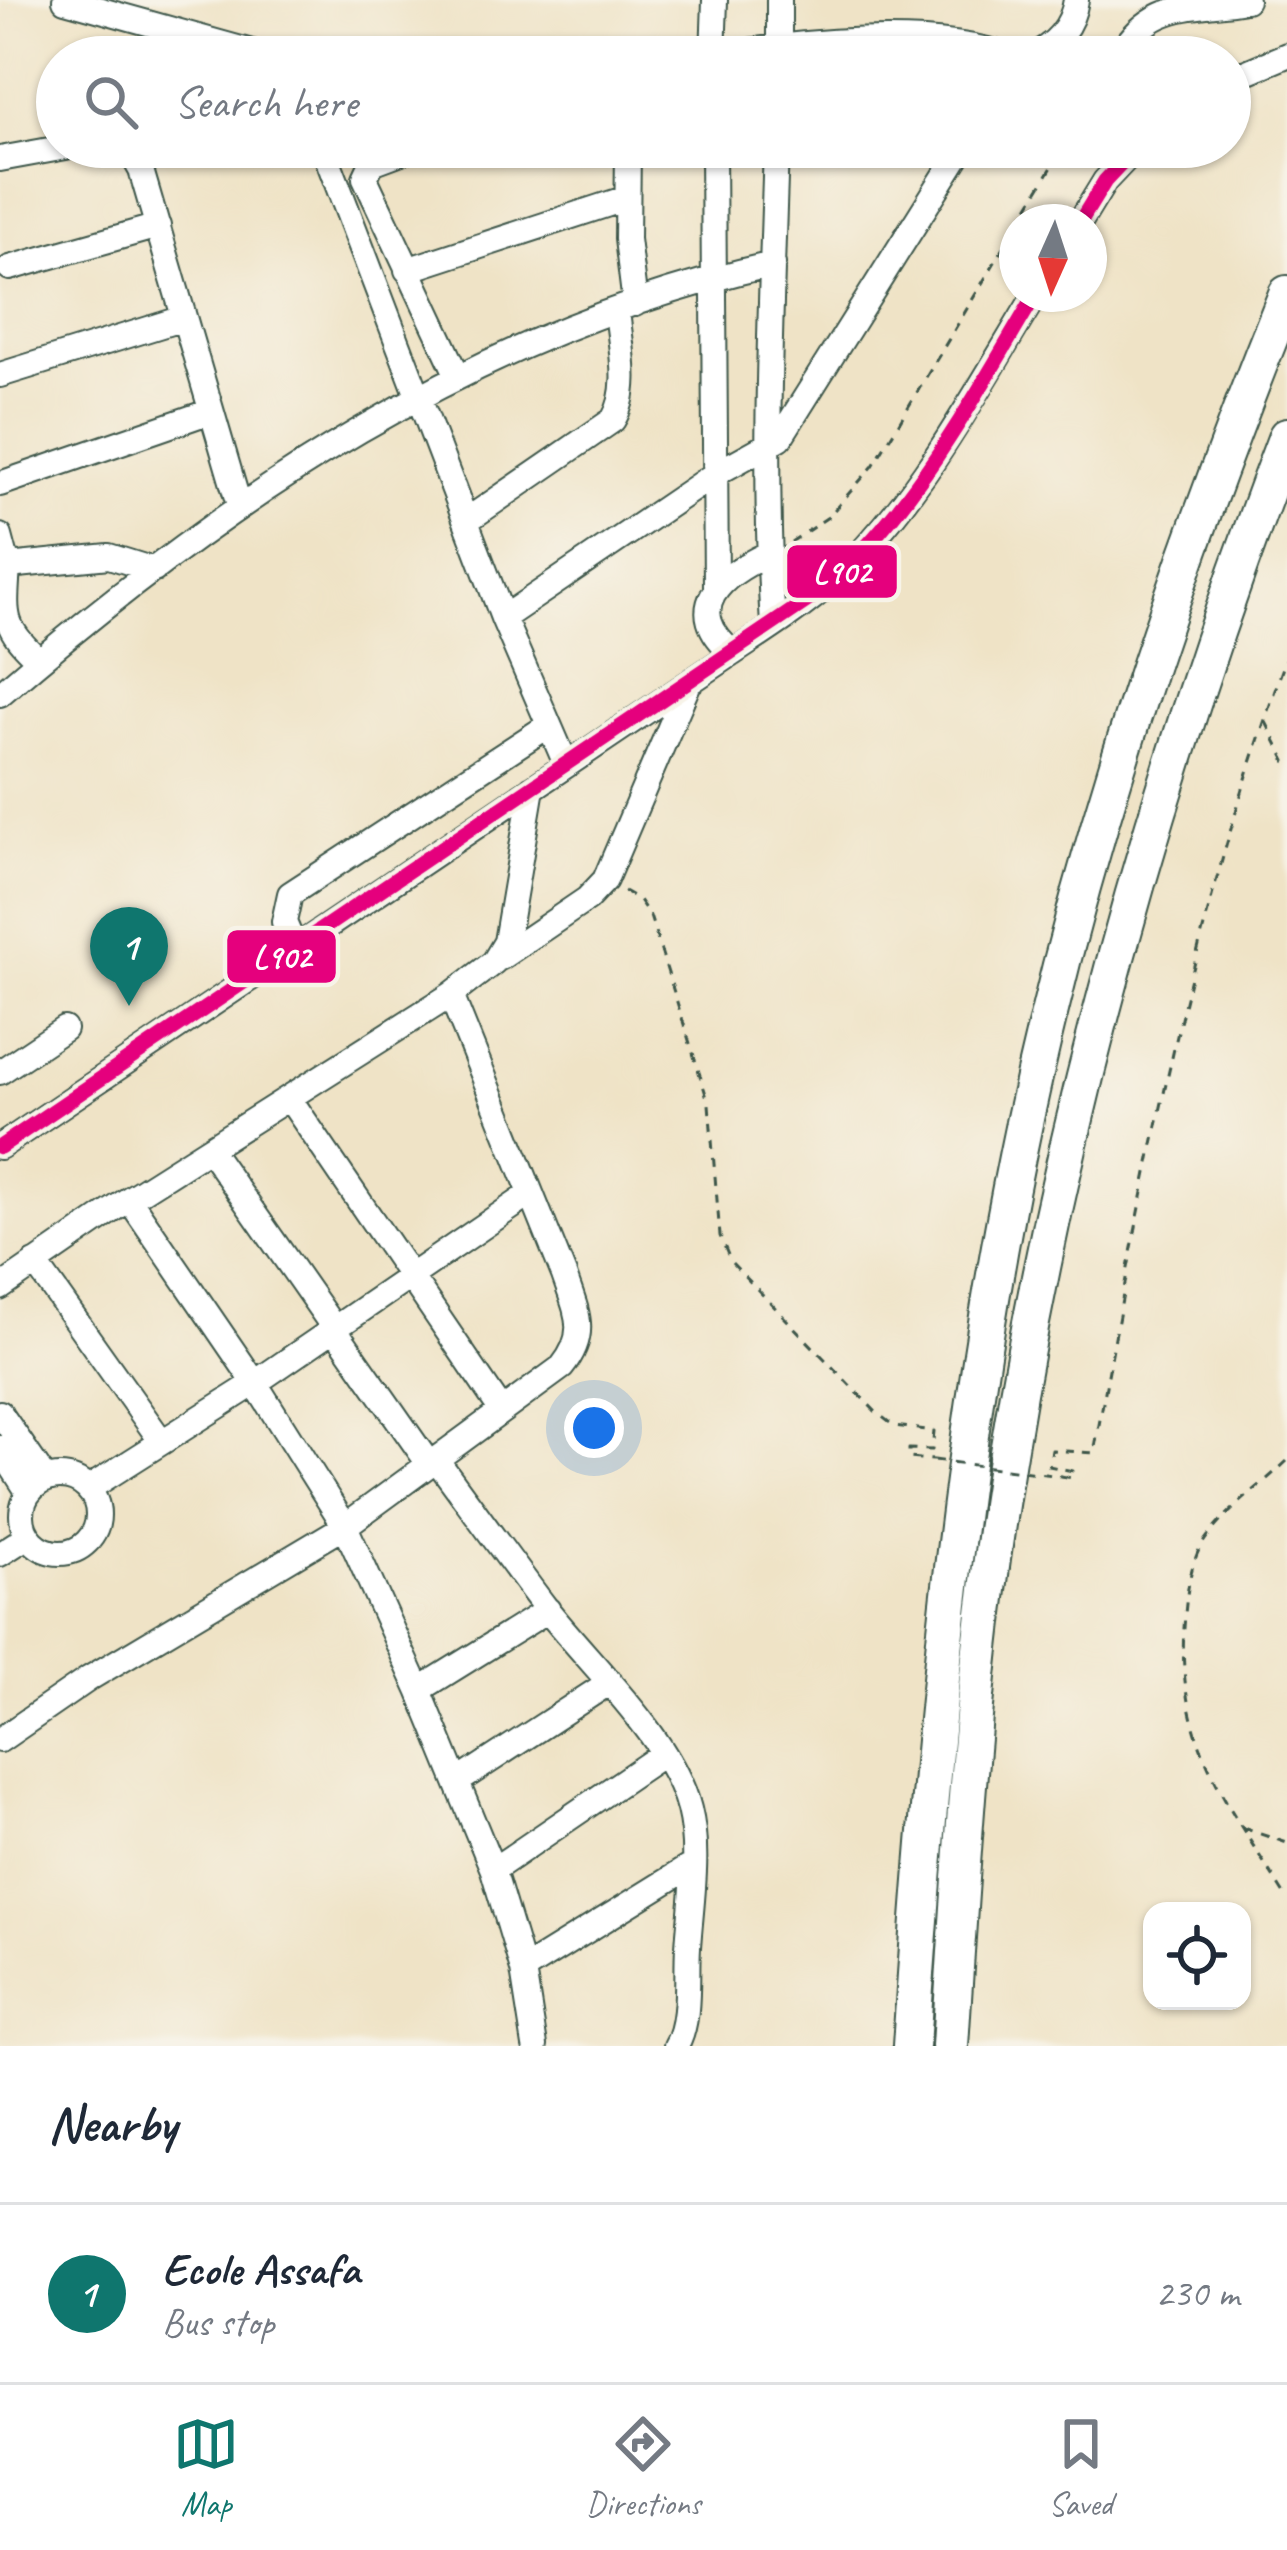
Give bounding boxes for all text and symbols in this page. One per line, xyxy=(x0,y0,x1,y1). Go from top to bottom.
search box xyxy=(36,36,1251,168)
icon: search xyxy=(78,69,144,135)
text: Search here xyxy=(174,74,357,131)
north arrow xyxy=(999,204,1107,312)
line badge: L902 xyxy=(785,543,899,600)
text: L902 xyxy=(813,551,874,593)
pin: 1 xyxy=(90,907,168,1006)
line badge: L902 xyxy=(225,928,338,985)
text: L902 xyxy=(253,936,314,978)
your location xyxy=(564,1398,624,1458)
map controls xyxy=(1143,1902,1251,2010)
button: locate xyxy=(1143,1902,1251,2010)
text: Nearby xyxy=(48,2092,176,2156)
text: Ecole Assafa xyxy=(162,2241,360,2298)
text: 1 xyxy=(78,2269,96,2318)
text: 230 m xyxy=(1155,2269,1239,2318)
text: Bus stop xyxy=(162,2298,274,2347)
tab: Map xyxy=(173,2411,239,2525)
tab: Directions xyxy=(586,2411,701,2525)
tab: Saved xyxy=(1048,2411,1114,2525)

